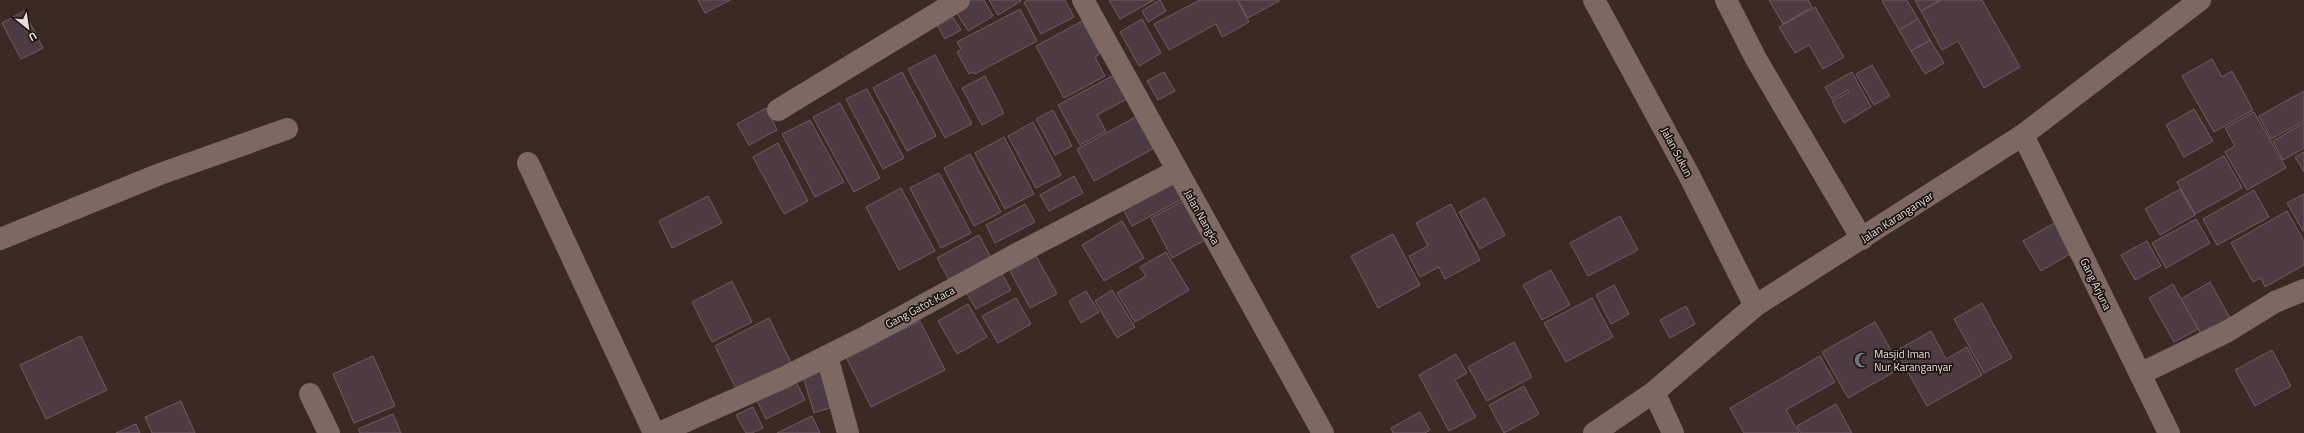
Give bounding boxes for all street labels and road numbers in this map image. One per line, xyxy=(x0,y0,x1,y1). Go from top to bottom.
street label: Jalan Sukun xyxy=(1657,124,1697,180)
street label: Jalan Nangka xyxy=(1180,187,1224,248)
street label: Jalan Karanganyar xyxy=(1858,187,1937,246)
street label: Gang Arjuna xyxy=(2076,255,2116,313)
street label: Gang Gatot Kaca xyxy=(882,282,958,332)

